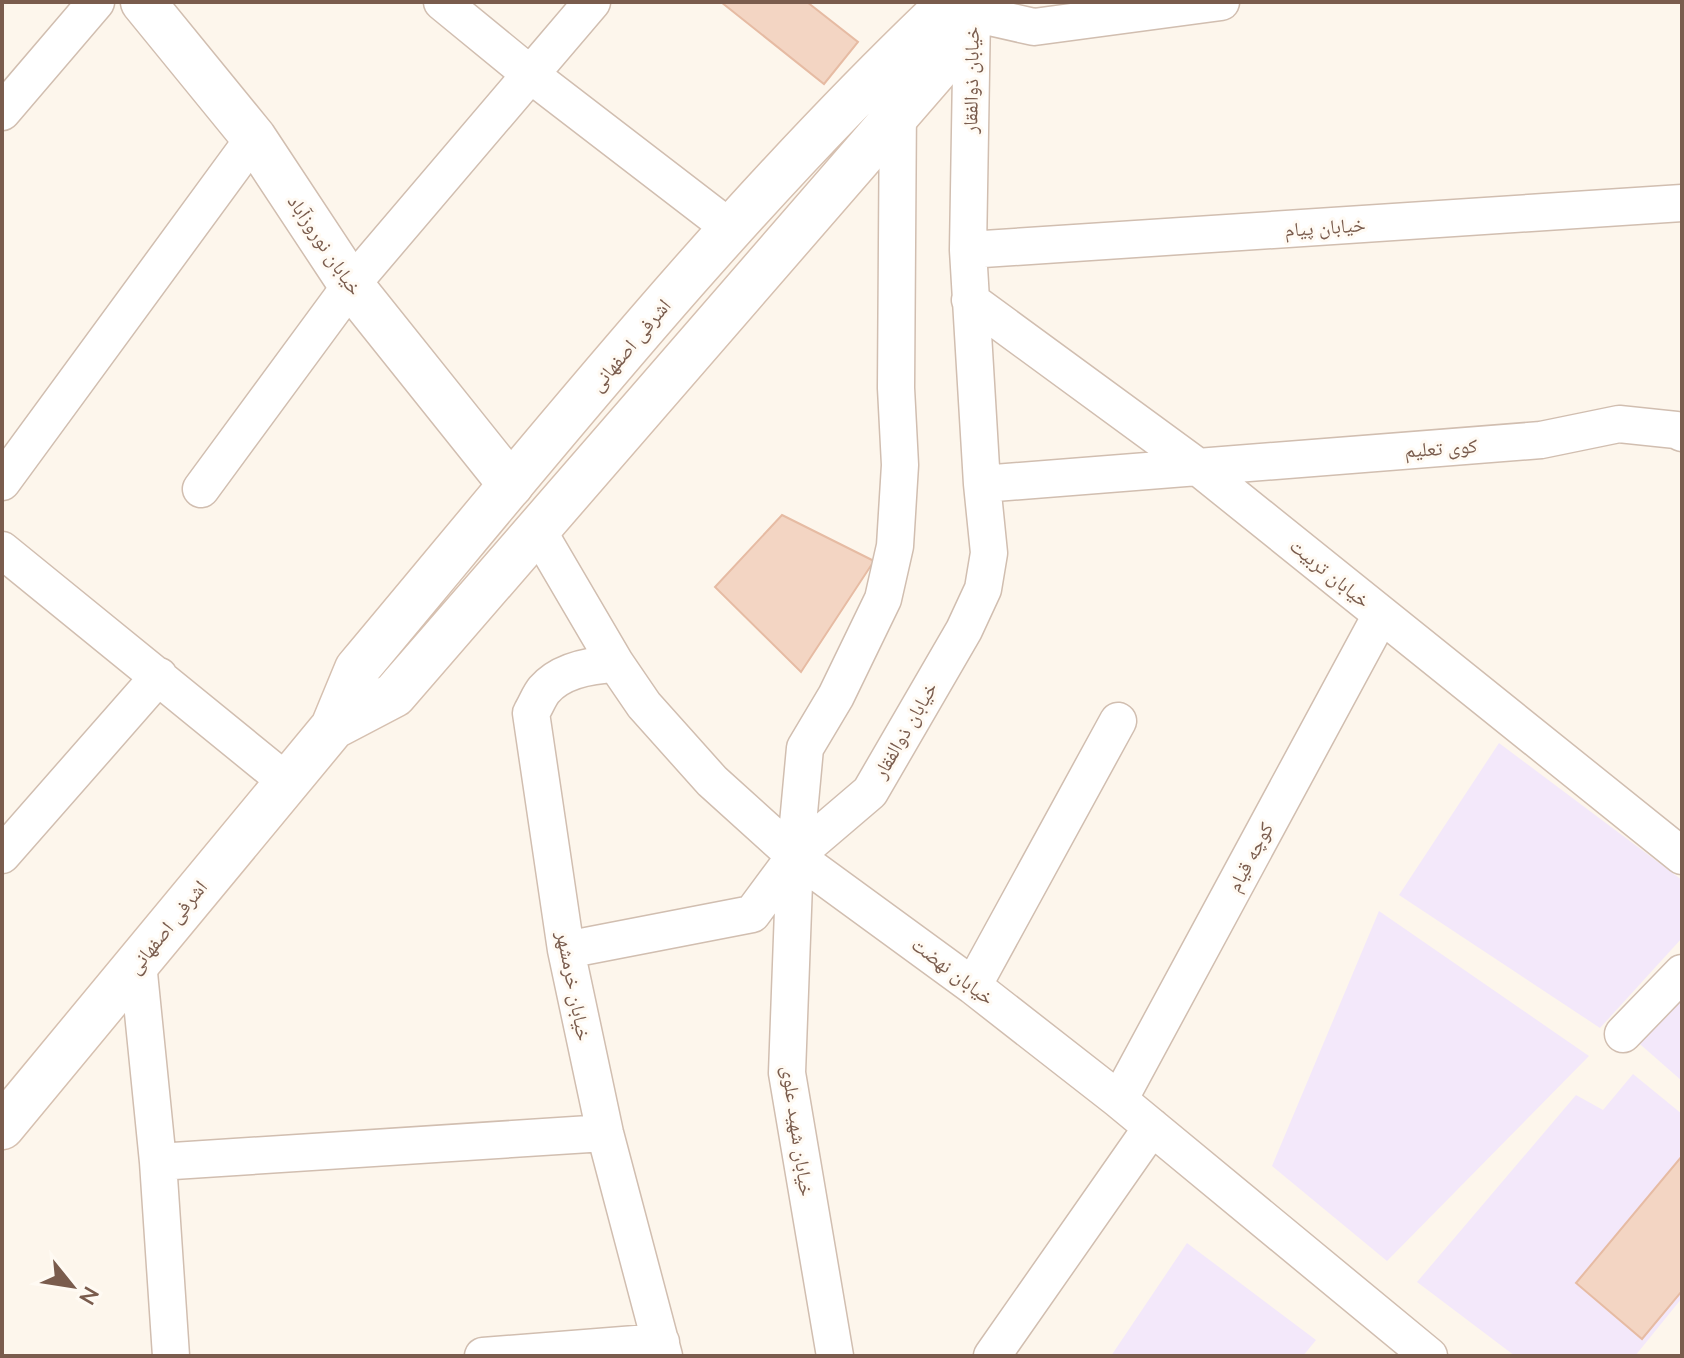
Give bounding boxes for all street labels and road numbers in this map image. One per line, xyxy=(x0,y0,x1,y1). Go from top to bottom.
street label: خیابان ذوالفقار xyxy=(957,26,986,135)
street label: خیابان نوروزآباد xyxy=(281,190,368,301)
street label: خیابان پیام xyxy=(1284,211,1367,244)
street label: اشرفی اصفهانی xyxy=(584,293,677,397)
street label: کوی تعلیم xyxy=(1404,432,1478,465)
street label: خیابان تربیت xyxy=(1284,533,1376,614)
street label: خیابان ذوالفقار xyxy=(866,677,944,784)
street label: کوچه قیام xyxy=(1221,818,1280,897)
street label: اشرفی اصفهانی xyxy=(121,875,214,980)
street label: خیابان خرمشهر xyxy=(549,928,597,1044)
street label: خیابان نهضت xyxy=(906,931,1000,1012)
street label: خیابان شهید علوی xyxy=(775,1064,820,1198)

